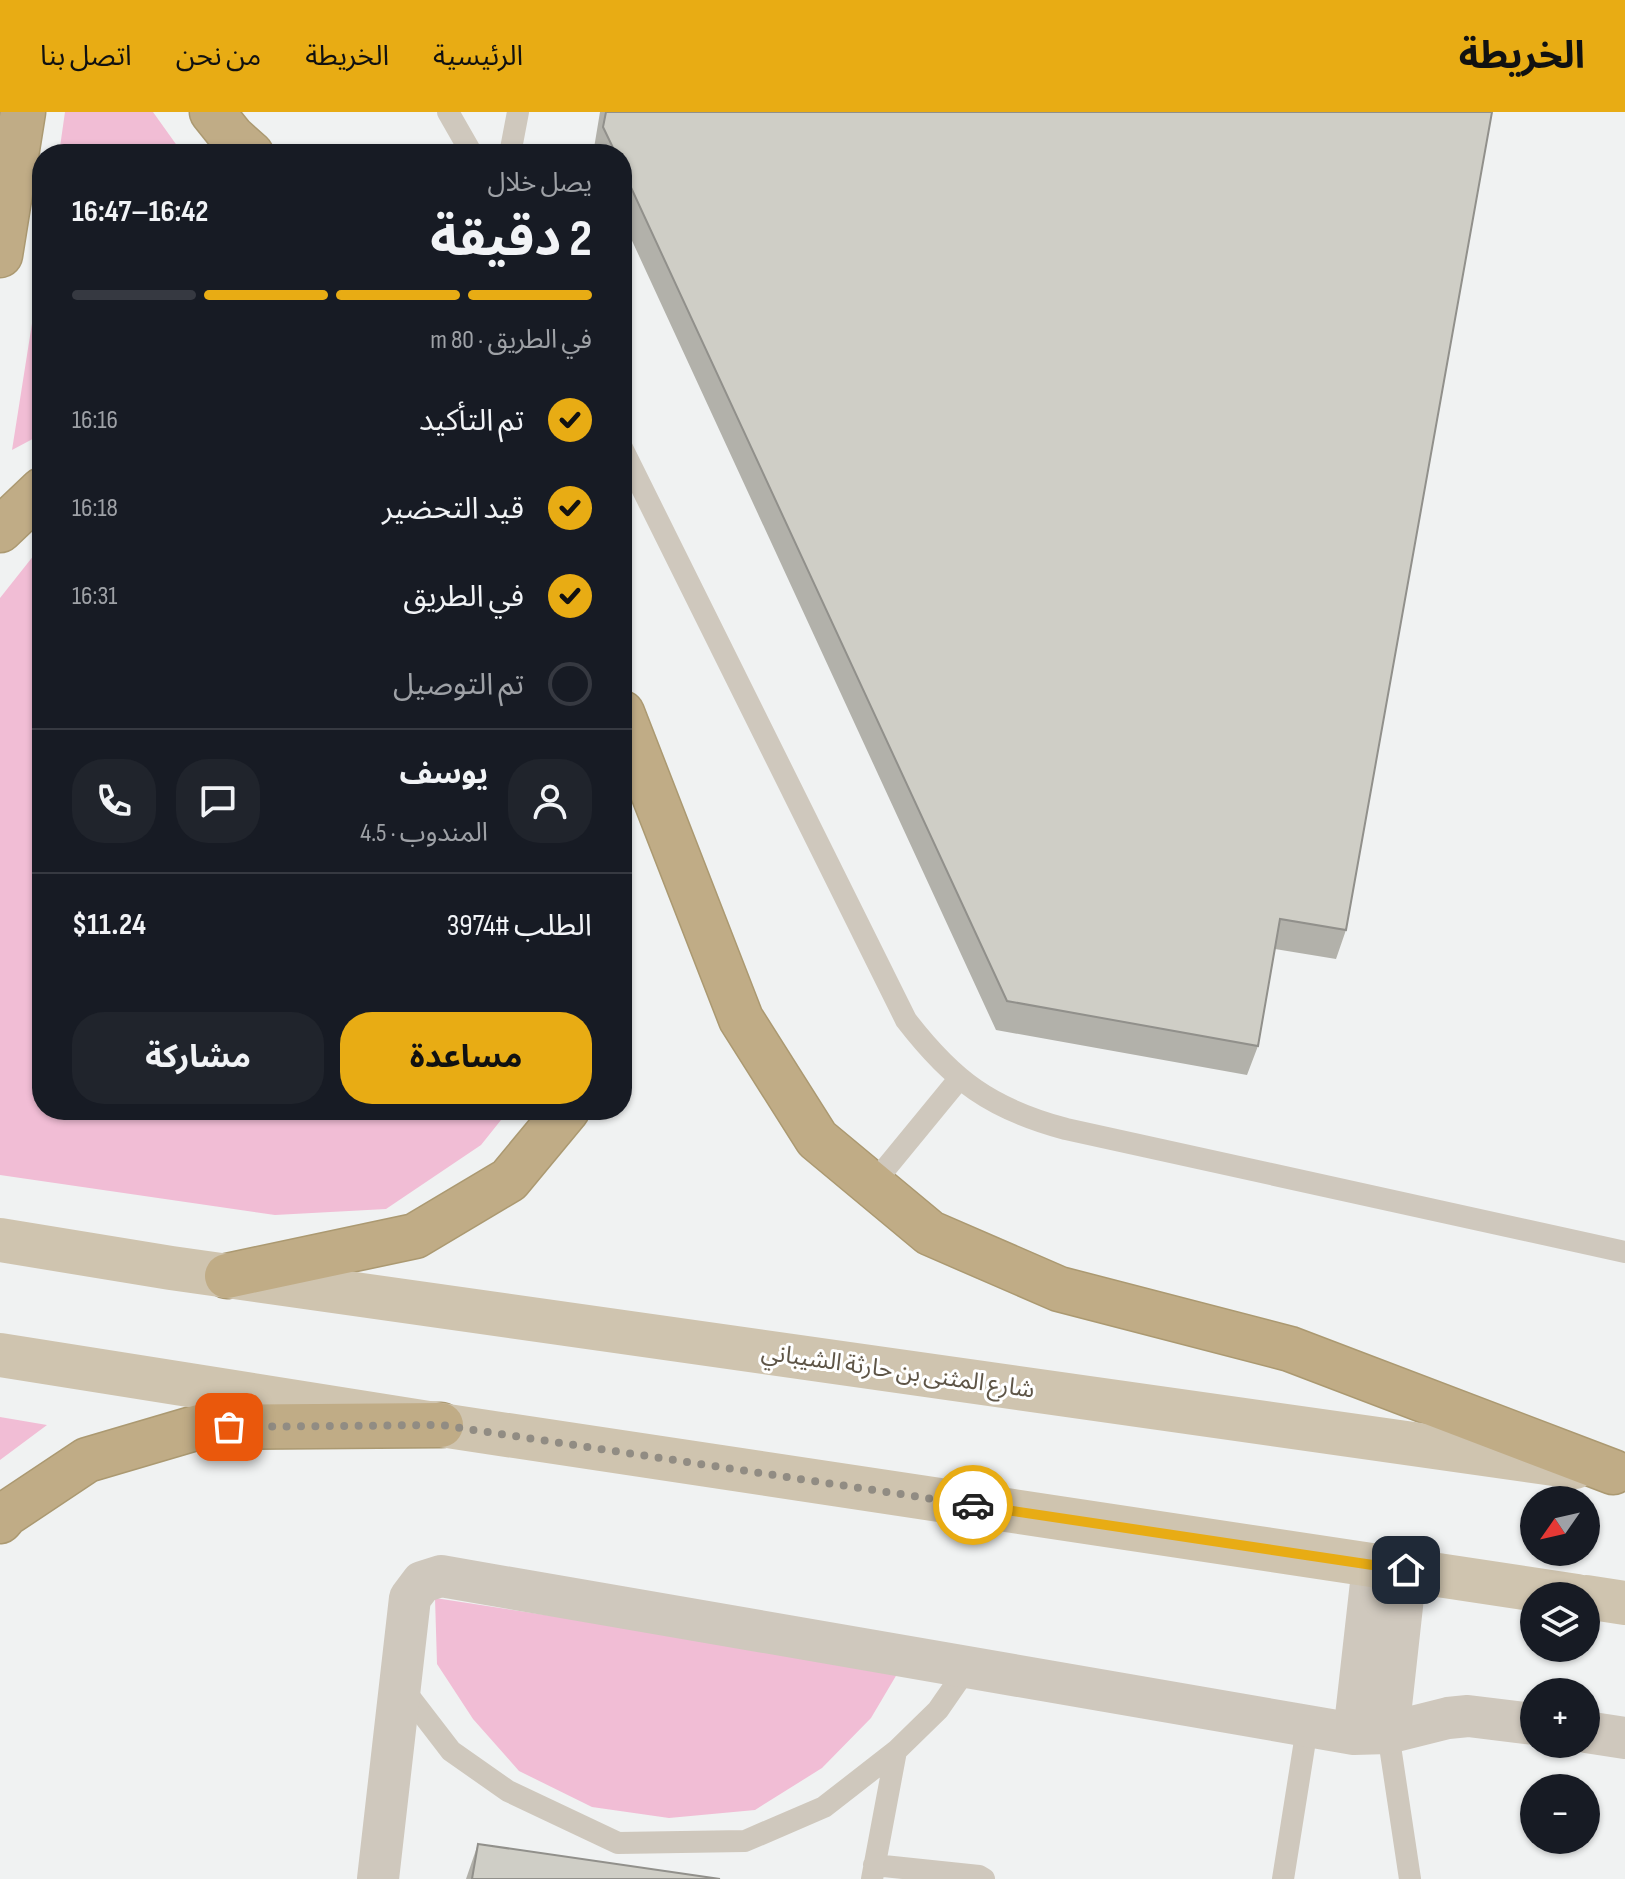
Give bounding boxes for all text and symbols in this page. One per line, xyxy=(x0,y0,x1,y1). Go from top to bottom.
text: الخريطة xyxy=(1459,34,1585,79)
text: اتصل بنا xyxy=(40,40,132,73)
text: من نحن xyxy=(176,40,261,73)
text: الخريطة xyxy=(305,40,389,73)
text: الرئيسية xyxy=(433,40,523,73)
text: يصل خلال xyxy=(487,168,592,199)
text: 16:42–16:47 xyxy=(72,194,208,230)
text: 2 دقيقة xyxy=(430,208,592,271)
text: في الطريق · 80 m xyxy=(430,325,592,356)
icon: check xyxy=(548,398,592,442)
text: تم التأكيد xyxy=(419,403,524,439)
text: 16:16 xyxy=(72,405,118,436)
icon: check xyxy=(548,486,592,530)
text: قيد التحضير xyxy=(382,491,524,527)
text: 16:18 xyxy=(72,493,118,524)
icon: check xyxy=(548,574,592,618)
text: في الطريق xyxy=(403,579,524,615)
text: 16:31 xyxy=(72,581,117,612)
text: تم التوصيل xyxy=(393,667,524,703)
text: يوسف xyxy=(400,756,488,792)
button: phone xyxy=(72,759,156,843)
button: chat xyxy=(176,759,260,843)
button: person xyxy=(508,759,592,843)
text: المندوب · 4.5 xyxy=(360,818,488,849)
text: $11.24 xyxy=(72,907,146,943)
text: الطلب #3974 xyxy=(447,908,592,944)
button: مشاركة xyxy=(72,1012,324,1104)
button: مساعدة xyxy=(340,1012,592,1104)
street label: شارع المثنى بن حارثة الشيباني xyxy=(759,1337,1036,1408)
pin xyxy=(195,1393,263,1461)
icon: bag xyxy=(207,1405,251,1449)
courier xyxy=(933,1465,1013,1545)
icon: car xyxy=(951,1483,995,1527)
north arrow xyxy=(1520,1486,1600,1566)
map controls xyxy=(1520,1486,1600,1854)
pin xyxy=(1372,1536,1440,1604)
icon: home xyxy=(1384,1548,1428,1592)
button: layers xyxy=(1520,1582,1600,1662)
button: + xyxy=(1520,1678,1600,1758)
button: − xyxy=(1520,1774,1600,1854)

